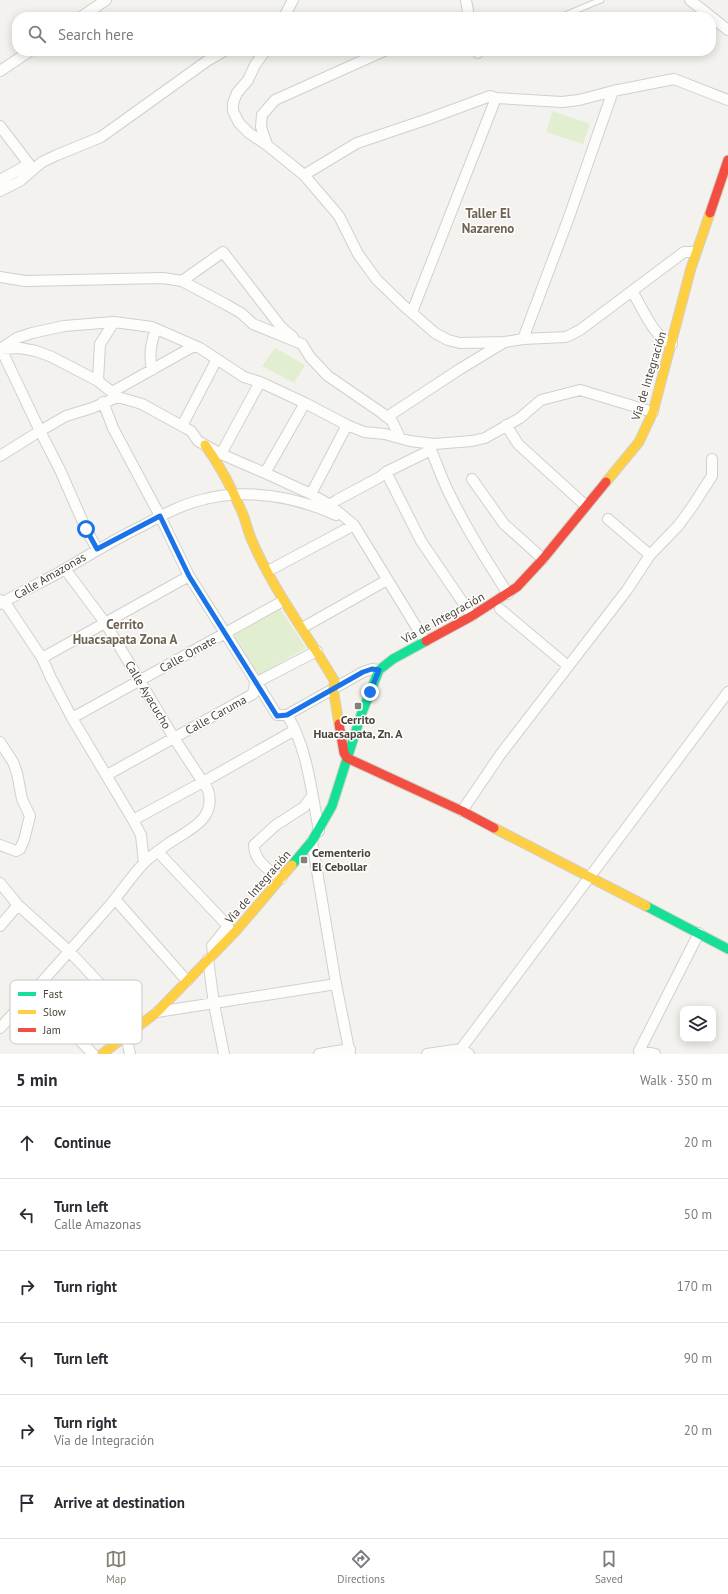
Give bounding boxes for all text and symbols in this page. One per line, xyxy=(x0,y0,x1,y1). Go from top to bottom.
search box xyxy=(12,12,716,56)
icon: search xyxy=(26,23,48,45)
text: Search here xyxy=(58,25,134,44)
district label: Taller El Nazareno xyxy=(462,205,514,237)
street label: Vía de Integración xyxy=(628,329,669,423)
route start xyxy=(77,520,95,538)
street label: Calle Amazonas xyxy=(11,549,88,602)
street label: Vía de Integración xyxy=(398,589,487,647)
district label: Cerrito Huacsapata Zona A xyxy=(73,616,177,648)
street label: Calle Omate xyxy=(157,632,219,675)
street label: Calle Ayacucho xyxy=(122,658,175,732)
route end xyxy=(361,683,379,701)
street label: Calle Caruma xyxy=(182,692,249,738)
marker: Cerrito Huacsapata, Zn. A xyxy=(353,701,363,711)
place label: Cerrito Huacsapata, Zn. A xyxy=(314,712,403,741)
place label: Cementerio El Cebollar xyxy=(312,845,371,874)
street label: Vía de Integración xyxy=(221,847,294,927)
marker: Cementerio El Cebollar xyxy=(299,855,309,865)
legend xyxy=(10,980,142,1044)
text: Fast xyxy=(43,987,63,1001)
text: Slow xyxy=(43,1005,66,1019)
map controls xyxy=(680,1006,716,1042)
button: layers xyxy=(680,1006,716,1042)
text: Jam xyxy=(42,1023,61,1037)
text: 5 min xyxy=(16,1069,57,1091)
text: Walk · 350 m xyxy=(640,1072,712,1089)
icon: ahead xyxy=(16,1132,38,1154)
text: Continue xyxy=(54,1133,111,1152)
text: 20 m xyxy=(684,1134,712,1151)
text: Turn left xyxy=(54,1197,108,1216)
icon: left xyxy=(16,1204,38,1226)
text: 50 m xyxy=(684,1206,712,1223)
text: Calle Amazonas xyxy=(54,1216,141,1233)
icon: right xyxy=(16,1276,38,1298)
text: Turn right xyxy=(54,1277,117,1296)
text: 170 m xyxy=(677,1278,712,1295)
icon: left xyxy=(16,1348,38,1370)
text: Turn left xyxy=(54,1349,108,1368)
text: 90 m xyxy=(684,1350,712,1367)
text: Turn right xyxy=(54,1413,117,1432)
icon: right xyxy=(16,1420,38,1442)
text: 20 m xyxy=(684,1422,712,1439)
text: Vía de Integración xyxy=(54,1432,154,1449)
icon: arrive xyxy=(16,1492,38,1514)
text: Arrive at destination xyxy=(54,1493,185,1512)
tab: Map xyxy=(105,1548,127,1586)
tab: Directions xyxy=(337,1548,385,1586)
tab: Saved xyxy=(595,1548,623,1586)

